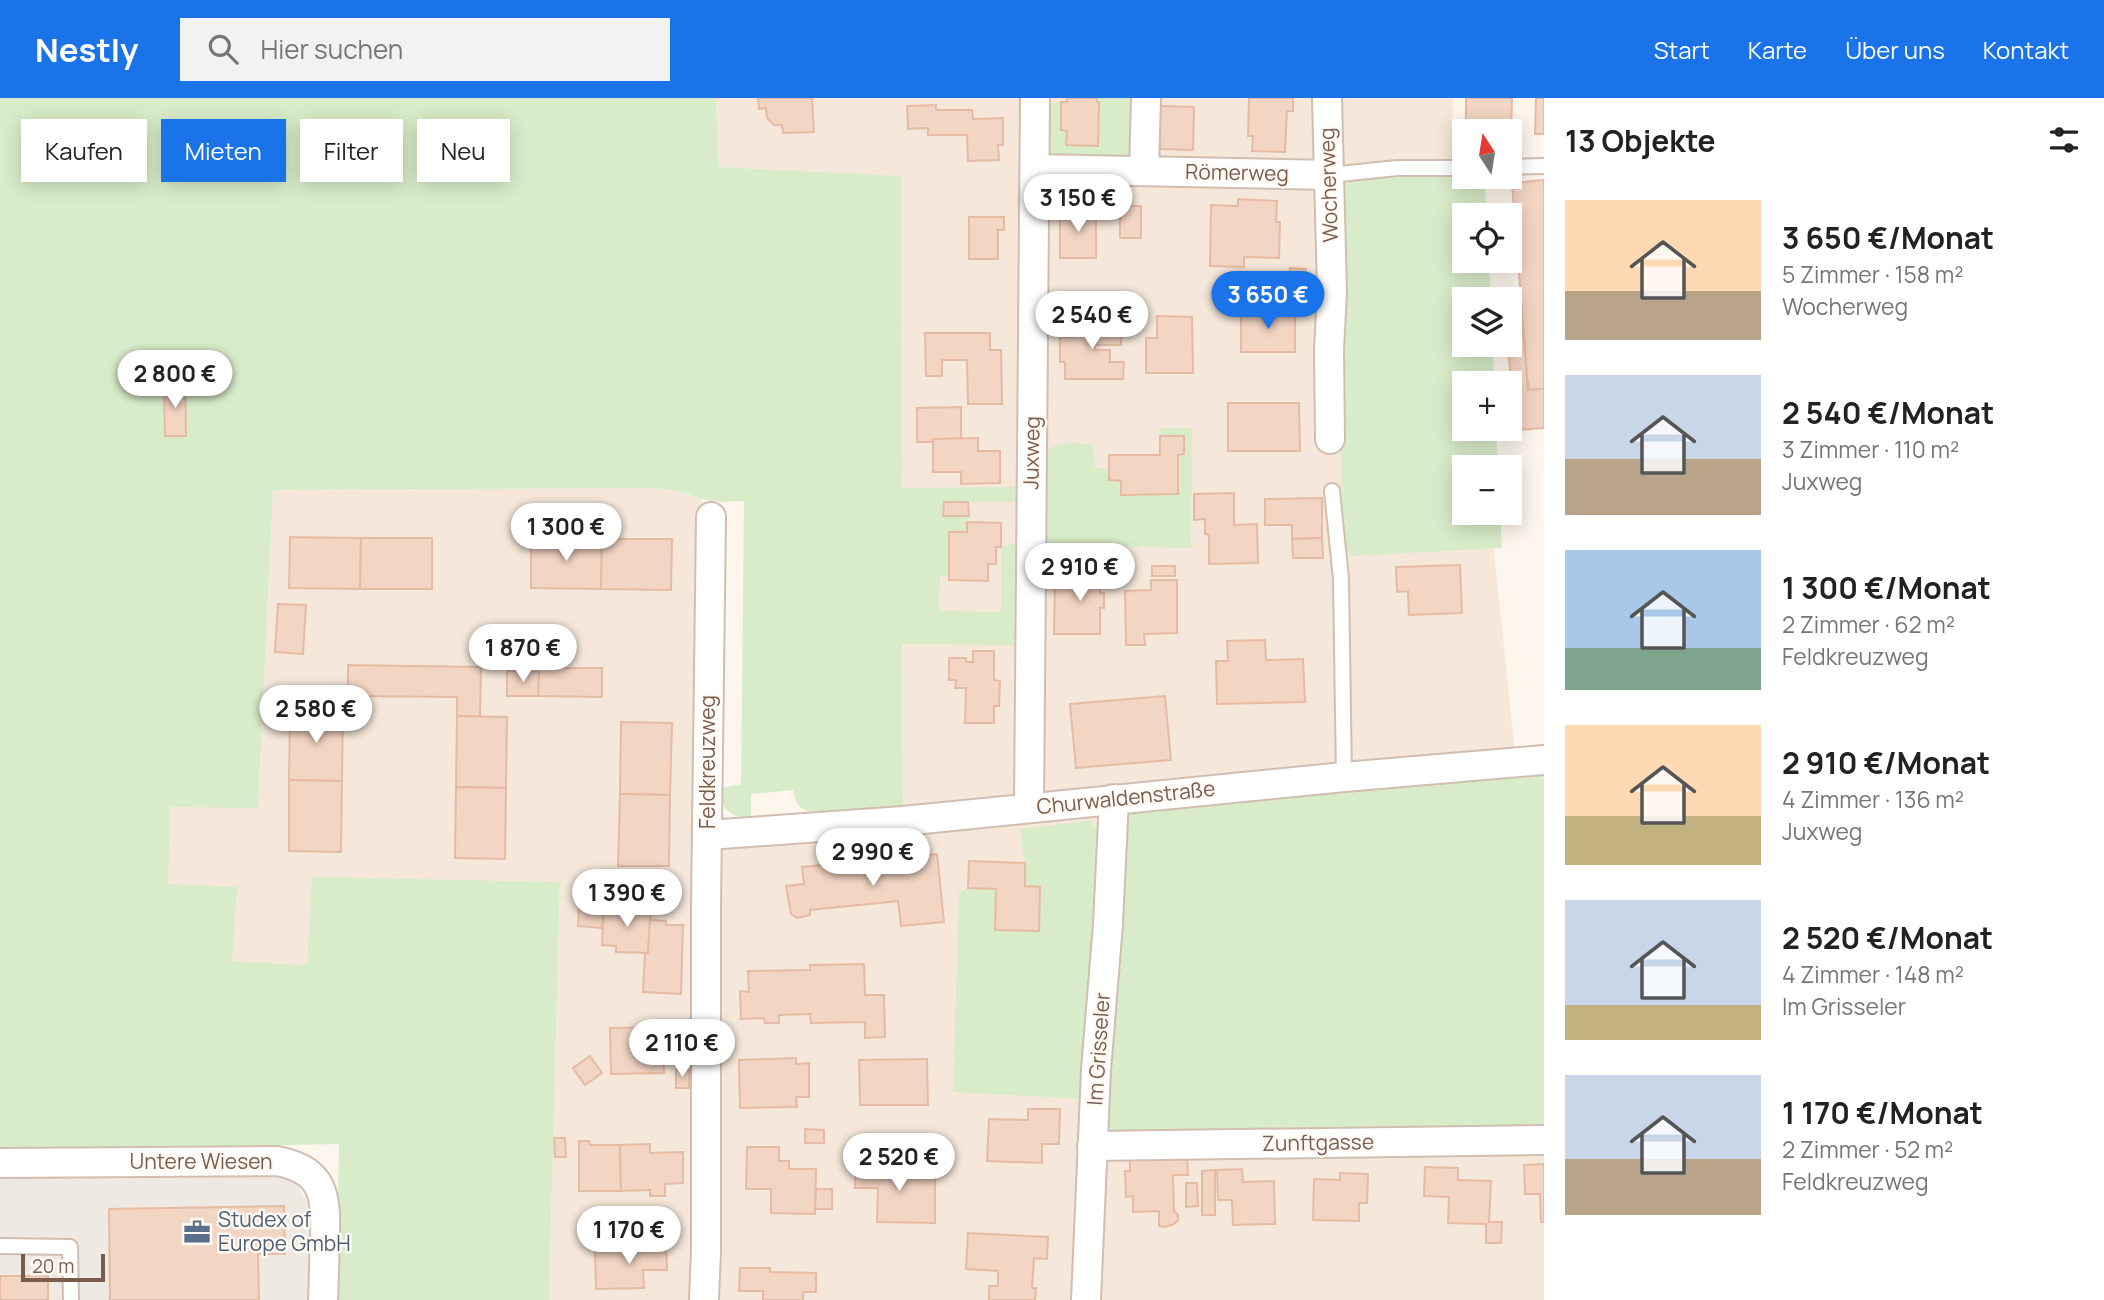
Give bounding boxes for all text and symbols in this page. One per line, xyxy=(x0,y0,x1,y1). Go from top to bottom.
search box xyxy=(180,18,670,81)
text: Nestly xyxy=(35,27,138,72)
icon: search xyxy=(204,30,242,68)
text: Hier suchen xyxy=(260,31,403,67)
text: Start xyxy=(1654,33,1710,66)
text: Karte xyxy=(1748,33,1807,66)
text: Über uns xyxy=(1845,33,1945,66)
text: Kontakt xyxy=(1983,33,2069,66)
chip: Kaufen xyxy=(21,119,147,182)
chip: Mieten xyxy=(161,119,286,182)
chip: Filter xyxy=(300,119,403,182)
chip: Neu xyxy=(417,119,510,182)
north arrow xyxy=(1452,119,1522,189)
map controls xyxy=(1452,119,1522,525)
text: 13 Objekte xyxy=(1565,120,1716,161)
icon: filters xyxy=(2045,121,2083,159)
street label: Wocherweg xyxy=(1312,127,1344,243)
street label: Römerweg xyxy=(1185,157,1289,187)
pin: 3 150 € xyxy=(1013,174,1143,234)
text: 3 150 € xyxy=(1040,181,1116,213)
button: locate xyxy=(1452,203,1522,273)
text: 3 650 €/Monat xyxy=(1782,217,1994,258)
icon: home xyxy=(1621,228,1705,312)
text: 5 Zimmer · 158 m² xyxy=(1782,258,1963,290)
pin: 3 650 € xyxy=(1203,272,1333,331)
text: 3 650 € xyxy=(1227,278,1309,310)
button: layers xyxy=(1452,287,1522,357)
text: Wocherweg xyxy=(1782,290,1908,322)
pin: 2 540 € xyxy=(1027,292,1157,351)
text: 2 540 € xyxy=(1051,298,1133,330)
pin: 2 800 € xyxy=(110,350,240,410)
text: 2 800 € xyxy=(134,357,216,389)
button: + xyxy=(1452,371,1522,441)
text: 2 540 €/Monat xyxy=(1782,392,1994,433)
icon: home xyxy=(1621,403,1705,487)
street label: Juxweg xyxy=(1016,416,1046,490)
text: 3 Zimmer · 110 m² xyxy=(1782,433,1959,465)
button: − xyxy=(1452,455,1522,525)
text: Juxweg xyxy=(1782,465,1862,497)
pin: 1 300 € xyxy=(501,504,631,563)
text: 1 300 € xyxy=(527,510,605,542)
pin: 2 910 € xyxy=(1015,544,1145,603)
text: 2 910 € xyxy=(1041,550,1119,582)
text: 1 300 €/Monat xyxy=(1782,567,1991,608)
icon: home xyxy=(1621,578,1705,662)
text: 2 Zimmer · 62 m² xyxy=(1782,608,1955,640)
pin: 1 870 € xyxy=(458,624,588,684)
text: 1 870 € xyxy=(485,631,561,663)
text: Feldkreuzweg xyxy=(1782,640,1929,672)
pin: 2 580 € xyxy=(251,686,381,745)
text: 2 580 € xyxy=(275,692,357,724)
street label: Feldkreuzweg xyxy=(693,695,721,829)
text: 2 910 €/Monat xyxy=(1782,742,1990,783)
icon: home xyxy=(1621,753,1705,837)
street label: Churwaldenstraße xyxy=(1035,774,1217,820)
text: 4 Zimmer · 136 m² xyxy=(1782,783,1964,815)
text: Juxweg xyxy=(1782,815,1862,847)
pin: 2 990 € xyxy=(808,828,938,888)
text: 2 990 € xyxy=(832,835,914,867)
pin: 1 390 € xyxy=(562,870,692,929)
text: 1 390 € xyxy=(588,876,666,908)
text: 2 520 €/Monat xyxy=(1782,917,1993,958)
icon: home xyxy=(1621,928,1705,1012)
text: 4 Zimmer · 148 m² xyxy=(1782,958,1964,990)
text: Im Grisseler xyxy=(1782,990,1906,1022)
street label: Im Grisseler xyxy=(1080,991,1116,1106)
pin: 2 110 € xyxy=(617,1020,747,1079)
text: 2 110 € xyxy=(645,1026,719,1058)
text: 1 170 €/Monat xyxy=(1782,1092,1983,1133)
icon: home xyxy=(1621,1103,1705,1187)
street label: Zunftgasse xyxy=(1262,1127,1374,1157)
text: 2 Zimmer · 52 m² xyxy=(1782,1133,1953,1165)
pin: 2 520 € xyxy=(834,1134,964,1193)
text: 2 520 € xyxy=(859,1140,939,1172)
street label: Untere Wiesen xyxy=(129,1147,273,1175)
text: Feldkreuzweg xyxy=(1782,1165,1929,1197)
place label: Studex of Europe GmbH xyxy=(218,1205,351,1257)
pin: 1 170 € xyxy=(564,1206,694,1266)
text: 1 170 € xyxy=(593,1213,665,1245)
office icon: Studex of Europe GmbH xyxy=(182,1217,212,1247)
scale bar xyxy=(21,1251,105,1283)
text: 20 m xyxy=(32,1253,74,1279)

